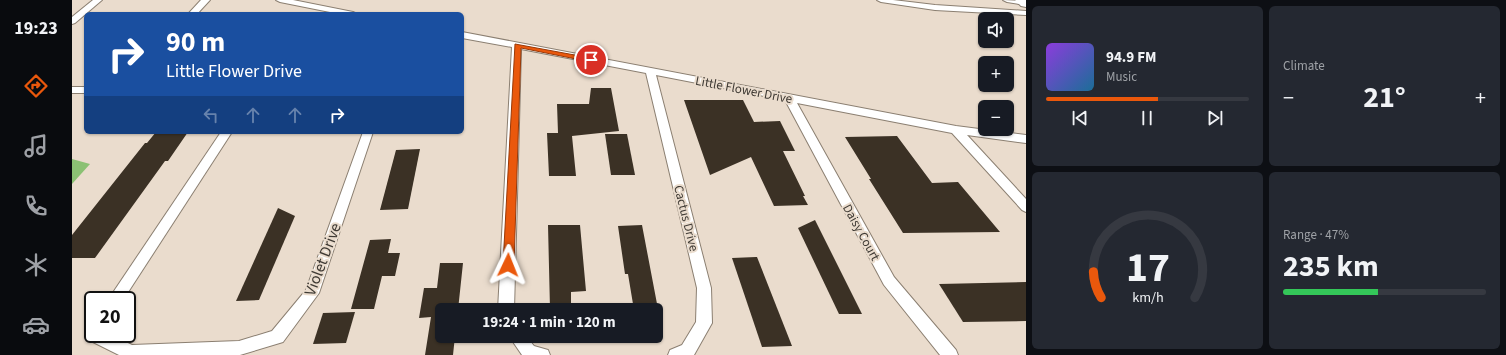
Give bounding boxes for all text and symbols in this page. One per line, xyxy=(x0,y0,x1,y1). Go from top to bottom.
map controls xyxy=(978,12,1014,136)
button: sound xyxy=(978,12,1014,48)
text: 19:23 xyxy=(14,16,58,41)
text: 90 m xyxy=(166,22,225,62)
icon: right xyxy=(100,28,152,80)
pin xyxy=(574,43,608,77)
text: 94.9 FM xyxy=(1106,47,1157,68)
icon: arrive xyxy=(580,49,602,71)
button: + xyxy=(978,56,1014,92)
text: Climate xyxy=(1283,57,1325,75)
text: Little Flower Drive xyxy=(166,59,302,84)
text: Music xyxy=(1106,68,1137,86)
icon: directions xyxy=(22,72,50,100)
street label: Little Flower Drive xyxy=(694,72,794,108)
text: 21° xyxy=(1363,76,1406,119)
text: − xyxy=(1283,82,1294,114)
text: + xyxy=(1475,82,1486,114)
button: − xyxy=(978,100,1014,136)
icon: left xyxy=(200,104,222,126)
icon: ahead xyxy=(242,104,264,126)
icon: ahead xyxy=(284,104,306,126)
icon: right xyxy=(326,104,348,126)
icon: previous xyxy=(1069,107,1091,129)
icon: pause xyxy=(1136,107,1158,129)
icon: next xyxy=(1204,107,1226,129)
icon: music xyxy=(22,132,50,160)
street label: Cactus Drive xyxy=(669,183,703,253)
icon: phone xyxy=(22,192,50,220)
street label: Daisy Court xyxy=(838,201,884,265)
street label: Violet Drive xyxy=(299,220,347,299)
text: Range · 47% xyxy=(1283,226,1349,244)
text: 17 xyxy=(1126,238,1169,298)
position arrow xyxy=(487,244,529,286)
text: 235 km xyxy=(1283,245,1379,288)
icon: climate xyxy=(22,251,50,279)
text: km/h xyxy=(1132,287,1163,308)
speed limit sign: 20 xyxy=(84,291,136,343)
icon: car xyxy=(22,311,50,339)
text: 19:24 · 1 min · 120 m xyxy=(482,312,616,333)

